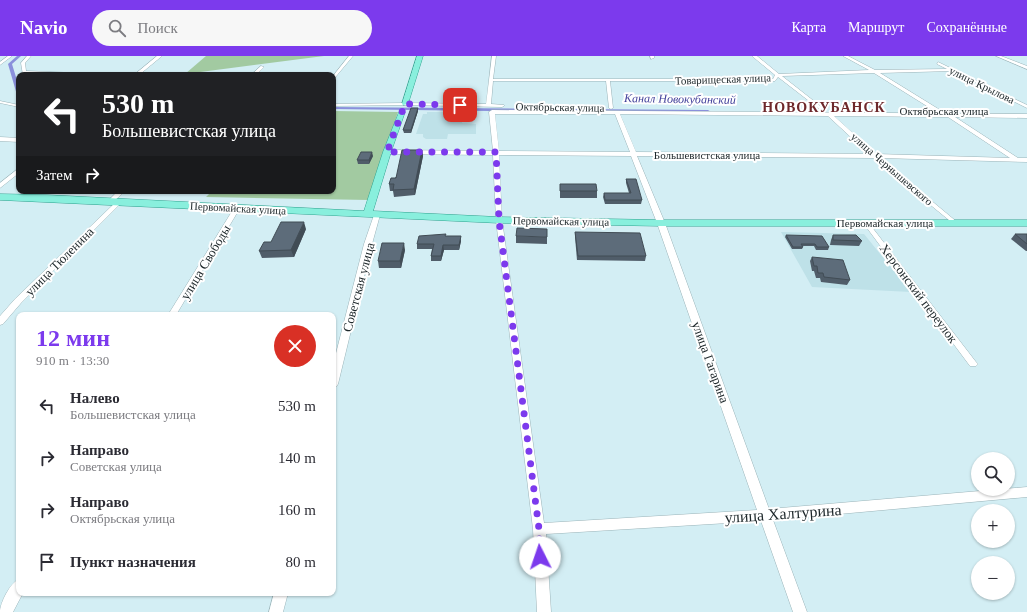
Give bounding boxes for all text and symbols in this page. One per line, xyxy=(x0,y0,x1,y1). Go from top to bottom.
search box xyxy=(92,10,372,46)
text: Navio xyxy=(20,17,68,38)
icon: search xyxy=(106,17,128,39)
text: Поиск xyxy=(138,20,178,36)
text: Карта xyxy=(791,20,826,35)
text: Маршрут xyxy=(848,20,904,35)
text: Сохранённые xyxy=(926,20,1007,35)
street label: улица Крылова xyxy=(947,64,1017,106)
street label: Товарищеская улица xyxy=(675,71,771,87)
icon: left xyxy=(36,88,88,140)
text: 530 m xyxy=(102,88,174,119)
pin xyxy=(443,88,477,122)
water label: Канал Новокубанский xyxy=(623,91,736,107)
icon: arrive xyxy=(449,94,471,116)
street label: Октябрьская улица xyxy=(515,100,605,114)
district label: НОВОКУБАНСК xyxy=(762,100,886,115)
street label: Октябрьская улица xyxy=(900,105,989,117)
text: Большевистская улица xyxy=(102,121,276,141)
street label: улица Чернышевского xyxy=(849,130,936,208)
street label: Большевистская улица xyxy=(654,149,760,161)
icon: right xyxy=(81,164,103,186)
text: Затем xyxy=(36,167,73,183)
street label: Первомайская улица xyxy=(190,199,287,217)
street label: Первомайская улица xyxy=(513,214,609,228)
street label: Первомайская улица xyxy=(837,217,933,229)
street label: улица Свободы xyxy=(177,222,234,302)
street label: улица Тюленина xyxy=(22,224,97,299)
street label: Советская улица xyxy=(339,241,378,333)
street label: Херсонский переулок xyxy=(876,241,961,346)
street label: улица Гагарина xyxy=(689,319,732,405)
text: 12 мин xyxy=(36,325,110,351)
button: close xyxy=(274,325,316,367)
text: 910 m · 13:30 xyxy=(36,353,109,368)
text: Налево xyxy=(70,390,120,406)
icon: left xyxy=(36,395,58,417)
text: 530 m xyxy=(278,398,316,414)
text: Большевистская улица xyxy=(70,407,196,422)
text: Направо xyxy=(70,442,129,458)
icon: right xyxy=(36,447,58,469)
text: 140 m xyxy=(278,450,316,466)
map controls xyxy=(971,452,1015,600)
button: search xyxy=(971,452,1015,496)
text: Советская улица xyxy=(70,459,162,474)
text: Направо xyxy=(70,494,129,510)
icon: right xyxy=(36,499,58,521)
street label: улица Халтурина xyxy=(724,501,842,527)
text: 160 m xyxy=(278,502,316,518)
button: + xyxy=(971,504,1015,548)
text: Октябрьская улица xyxy=(70,511,175,526)
position arrow xyxy=(519,536,561,578)
icon: arrive xyxy=(36,551,58,573)
text: Пункт назначения xyxy=(70,554,196,570)
text: 80 m xyxy=(286,554,316,570)
button: − xyxy=(971,556,1015,600)

